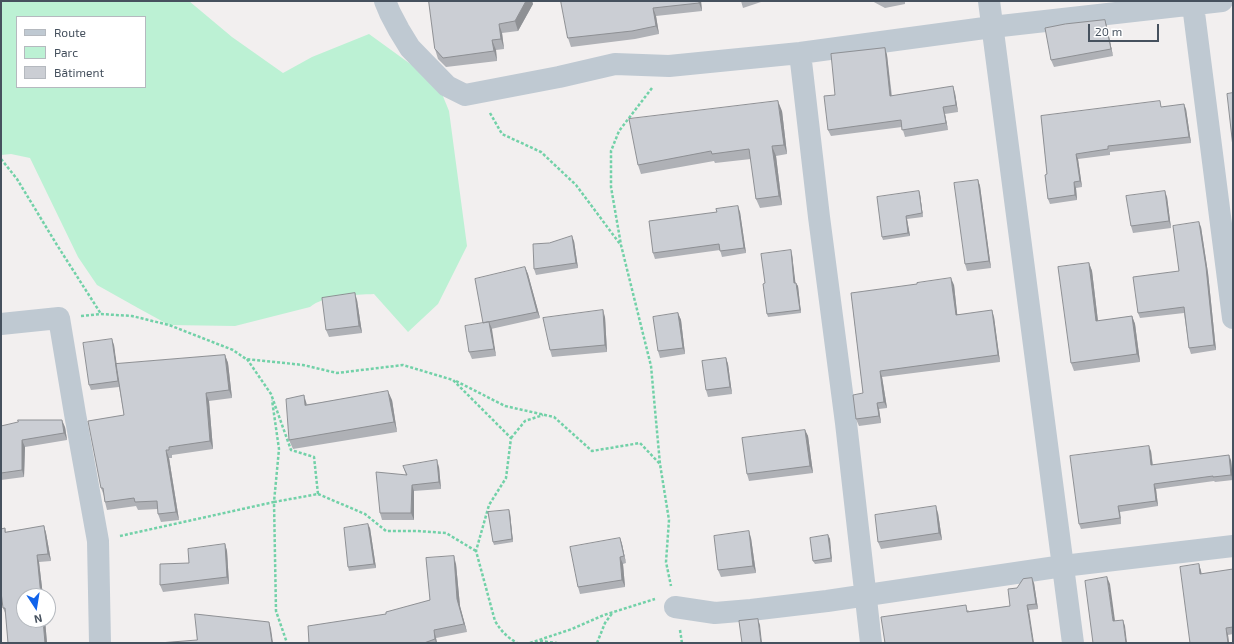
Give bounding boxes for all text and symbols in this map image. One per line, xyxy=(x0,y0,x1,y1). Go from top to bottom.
legend xyxy=(16,16,146,88)
scale bar xyxy=(1090,16,1161,42)
text: 20 m xyxy=(1095,24,1122,38)
text: Route xyxy=(54,25,86,39)
text: Parc xyxy=(54,45,78,59)
text: Bâtiment xyxy=(54,65,104,79)
north arrow xyxy=(16,588,56,628)
text: N xyxy=(33,612,44,626)

